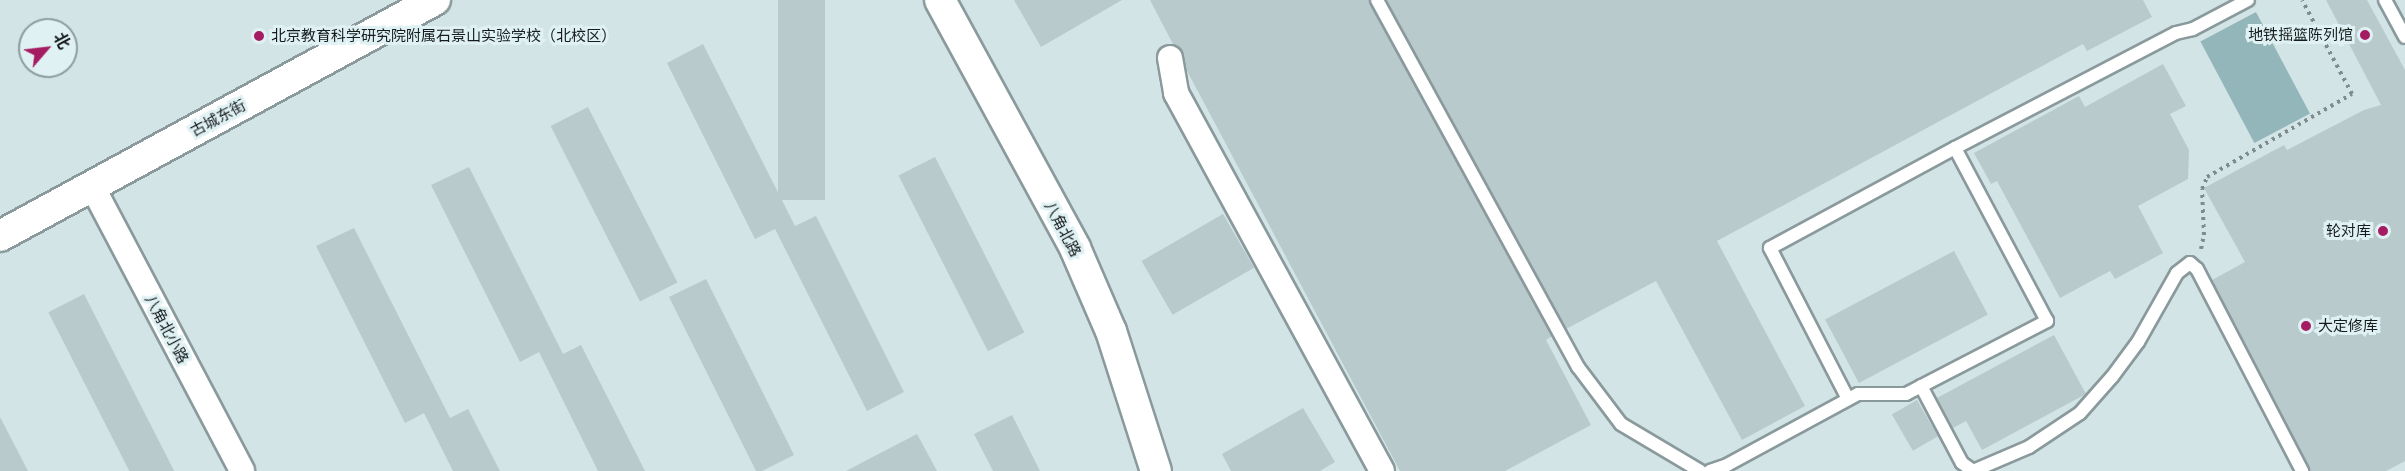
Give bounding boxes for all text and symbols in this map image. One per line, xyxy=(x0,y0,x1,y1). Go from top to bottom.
north arrow xyxy=(18,18,78,78)
place label: 地铁摇篮陈列馆 xyxy=(2248,26,2353,44)
place label: 北京教育科学研究院附属石景山实验学校（北校区） xyxy=(271,27,616,45)
marker: 地铁摇篮陈列馆 xyxy=(2358,28,2372,42)
text: 北 xyxy=(50,29,75,52)
marker: 北京教育科学研究院附属石景山实验学校（北校区） xyxy=(252,29,266,43)
street label: 古城东街 xyxy=(187,96,249,140)
street label: 八角北路 xyxy=(1041,198,1085,260)
place label: 轮对库 xyxy=(2326,222,2371,240)
marker: 轮对库 xyxy=(2376,224,2390,238)
street label: 八角北小路 xyxy=(141,292,193,366)
place label: 大定修库 xyxy=(2318,317,2378,335)
marker: 大定修库 xyxy=(2299,319,2313,333)

